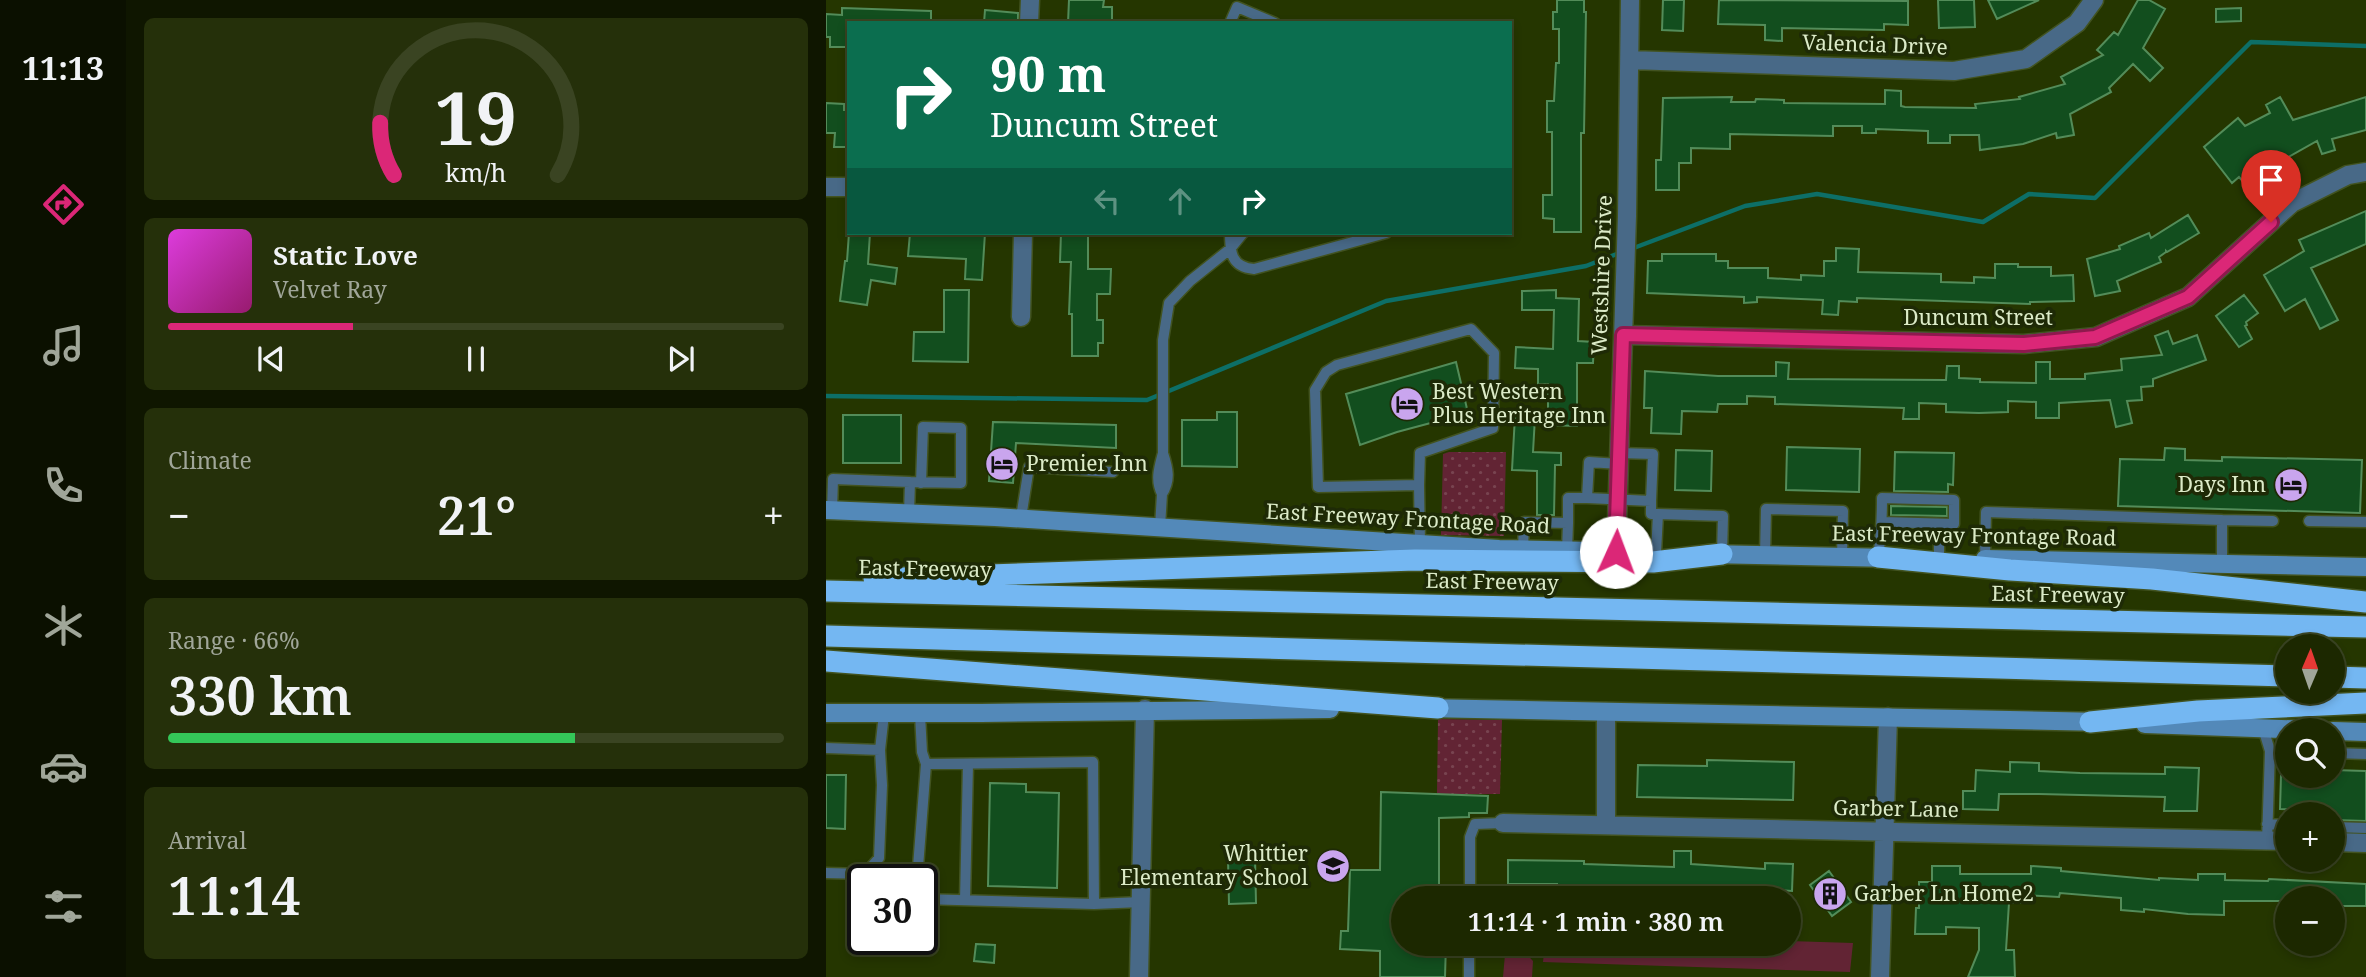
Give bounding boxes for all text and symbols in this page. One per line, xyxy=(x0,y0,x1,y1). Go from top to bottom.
street label: Valencia Drive xyxy=(1802,27,1948,61)
text: 90 m xyxy=(990,40,1106,106)
text: 11:13 xyxy=(22,46,104,89)
icon: right xyxy=(875,49,966,140)
text: 19 xyxy=(435,67,517,166)
text: Duncum Street xyxy=(990,103,1218,146)
pin xyxy=(2241,150,2301,222)
text: km/h xyxy=(445,155,507,189)
icon: arrive xyxy=(2252,161,2290,199)
icon: directions xyxy=(39,180,88,229)
icon: left xyxy=(1088,182,1126,220)
icon: ahead xyxy=(1161,182,1199,220)
icon: right xyxy=(1234,182,1272,220)
street label: Westshire Drive xyxy=(1584,194,1618,356)
text: Static Love xyxy=(273,237,418,273)
text: Velvet Ray xyxy=(273,273,387,305)
street label: Duncum Street xyxy=(1903,303,2053,331)
icon: music xyxy=(39,321,88,370)
icon: previous xyxy=(252,340,290,378)
icon: pause xyxy=(457,340,495,378)
icon: next xyxy=(662,340,700,378)
place label: Best Western Plus Heritage Inn xyxy=(1432,377,1606,429)
hotel icon: Best Western Plus Heritage Inn xyxy=(1388,385,1426,423)
text: Climate xyxy=(168,444,252,476)
hotel icon: Premier Inn xyxy=(983,445,1021,483)
place label: Premier Inn xyxy=(1026,449,1148,477)
icon: phone xyxy=(39,461,88,510)
hotel icon: Days Inn xyxy=(2272,466,2310,504)
place label: Days Inn xyxy=(2178,470,2266,498)
text: 21° xyxy=(437,479,516,550)
text: − xyxy=(168,489,190,541)
text: + xyxy=(763,489,784,541)
street label: East Freeway Frontage Road xyxy=(1265,497,1551,539)
position arrow xyxy=(1579,515,1653,589)
street label: East Freeway Frontage Road xyxy=(1832,519,2117,551)
street label: East Freeway xyxy=(858,553,992,583)
street label: East Freeway xyxy=(1425,566,1559,596)
street label: East Freeway xyxy=(1991,579,2125,609)
icon: climate xyxy=(39,601,88,650)
text: Range · 66% xyxy=(168,624,300,656)
north arrow xyxy=(2275,634,2345,704)
map controls xyxy=(2275,634,2345,956)
text: 330 km xyxy=(168,659,352,730)
button: search xyxy=(2275,718,2345,788)
icon: car xyxy=(39,742,88,791)
street label: Garber Lane xyxy=(1833,793,1959,823)
button: + xyxy=(2275,802,2345,872)
text: Arrival xyxy=(168,824,247,856)
place label: Whittier Elementary School xyxy=(1120,839,1308,891)
school or university icon: Whittier Elementary School xyxy=(1314,847,1352,885)
text: 11:14 xyxy=(168,859,301,930)
speed limit sign: 30 xyxy=(847,864,938,955)
building icon: Garber Ln Home2 xyxy=(1811,875,1849,913)
place label: Garber Ln Home2 xyxy=(1854,879,2034,907)
icon: filters xyxy=(39,882,88,931)
button: − xyxy=(2275,886,2345,956)
text: 11:14 · 1 min · 380 m xyxy=(1468,903,1724,939)

